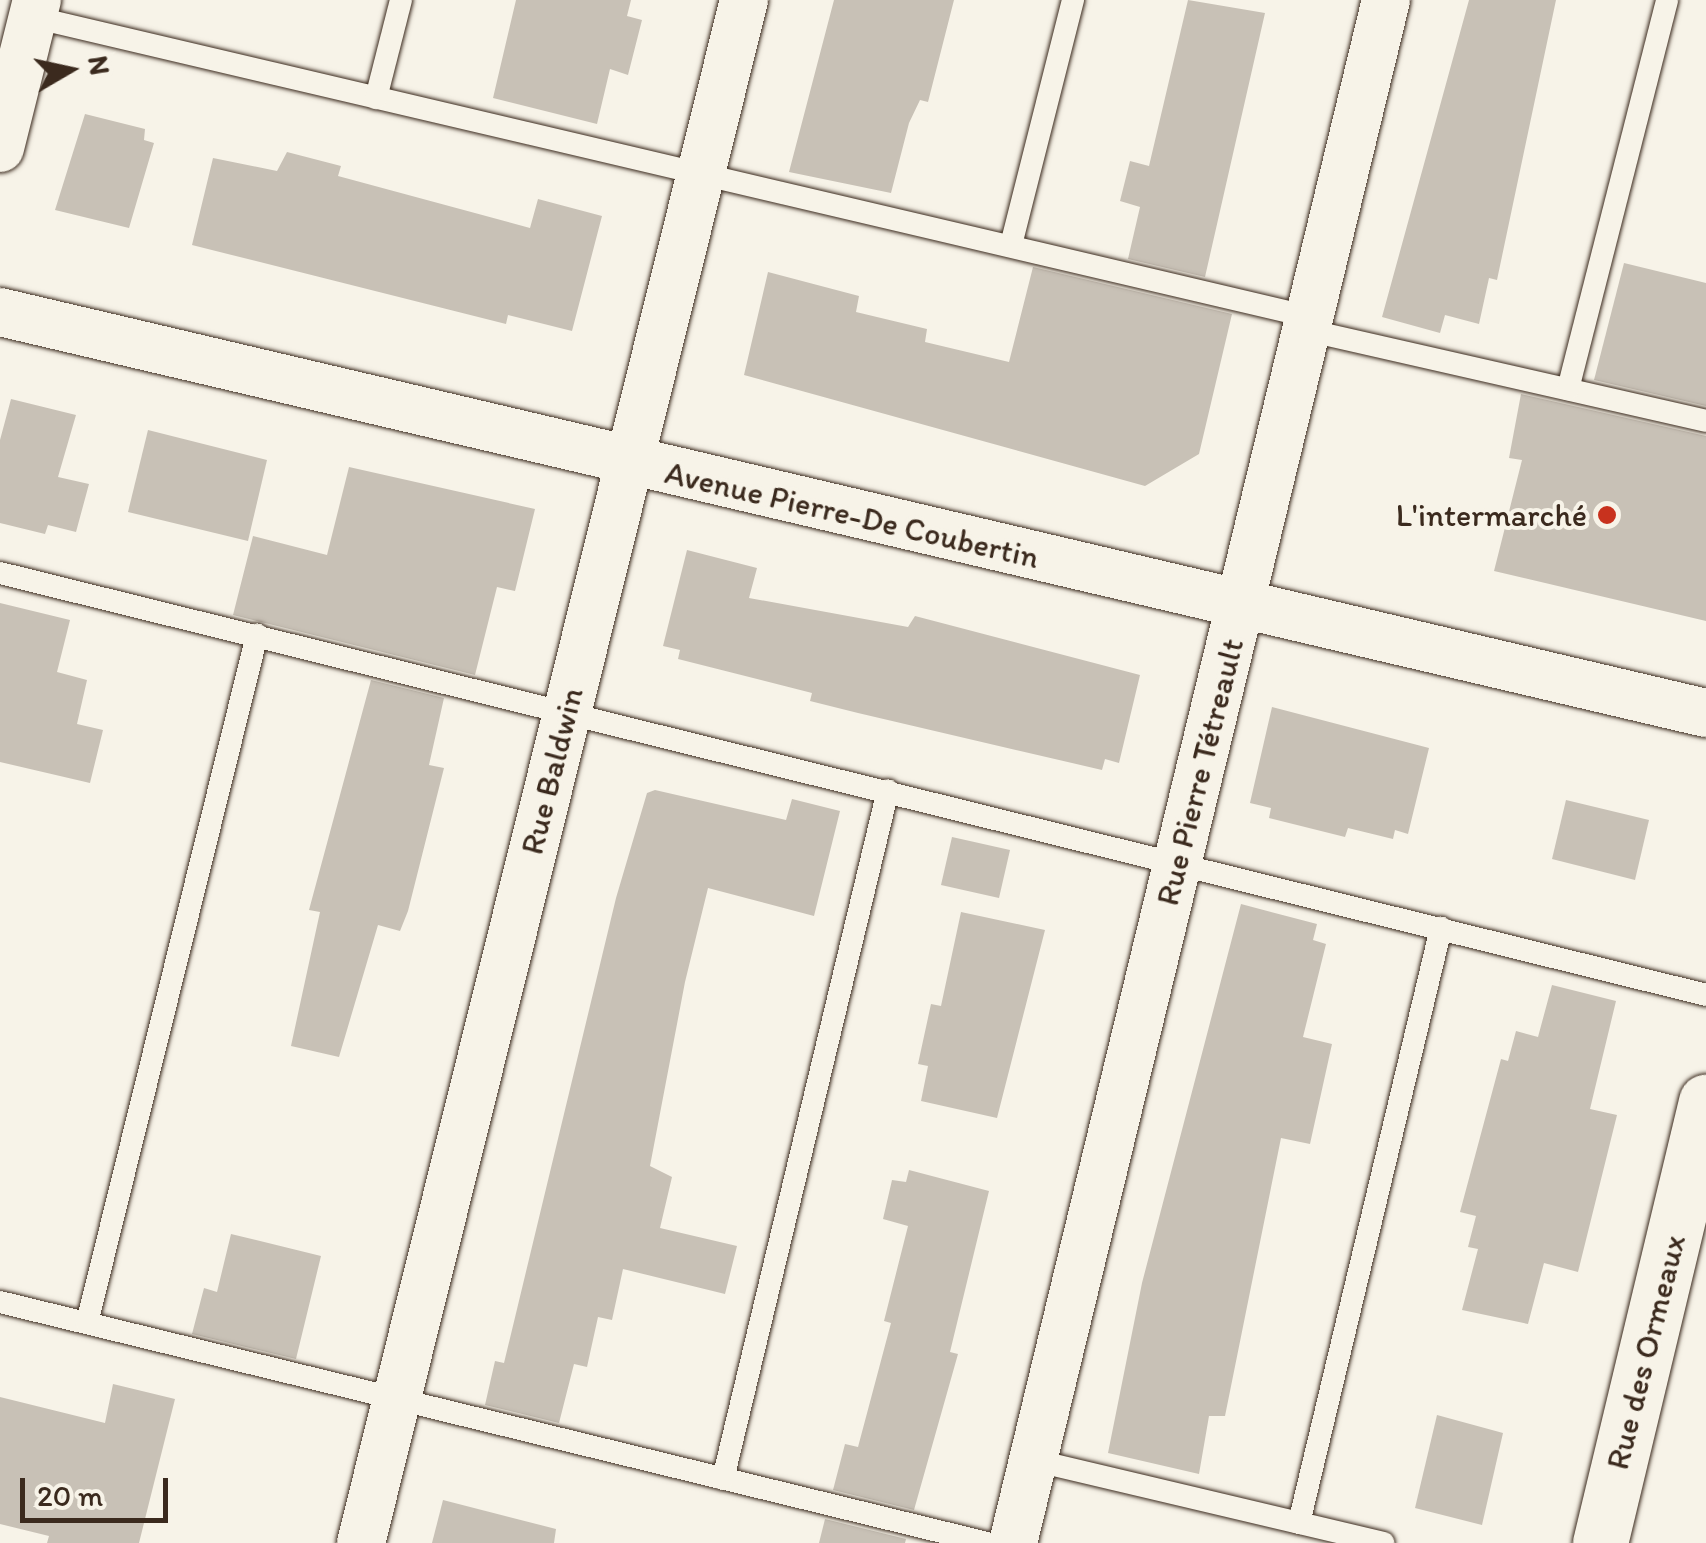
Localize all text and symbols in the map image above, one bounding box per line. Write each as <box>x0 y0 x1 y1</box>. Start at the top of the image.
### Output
north arrow <box>20 20 120 120</box>
text: N <box>81 53 118 77</box>
street label: Avenue Pierre-De Coubertin <box>661 453 1043 577</box>
place label: L'intermarché <box>1396 496 1587 534</box>
marker: L'intermarché <box>1596 504 1618 526</box>
street label: Rue Pierre Tétreault <box>1148 635 1252 909</box>
street label: Rue Baldwin <box>513 683 591 859</box>
street label: Rue des Ormeaux <box>1598 1231 1694 1473</box>
scale bar <box>25 1458 172 1520</box>
text: 20 m <box>37 1477 103 1514</box>

